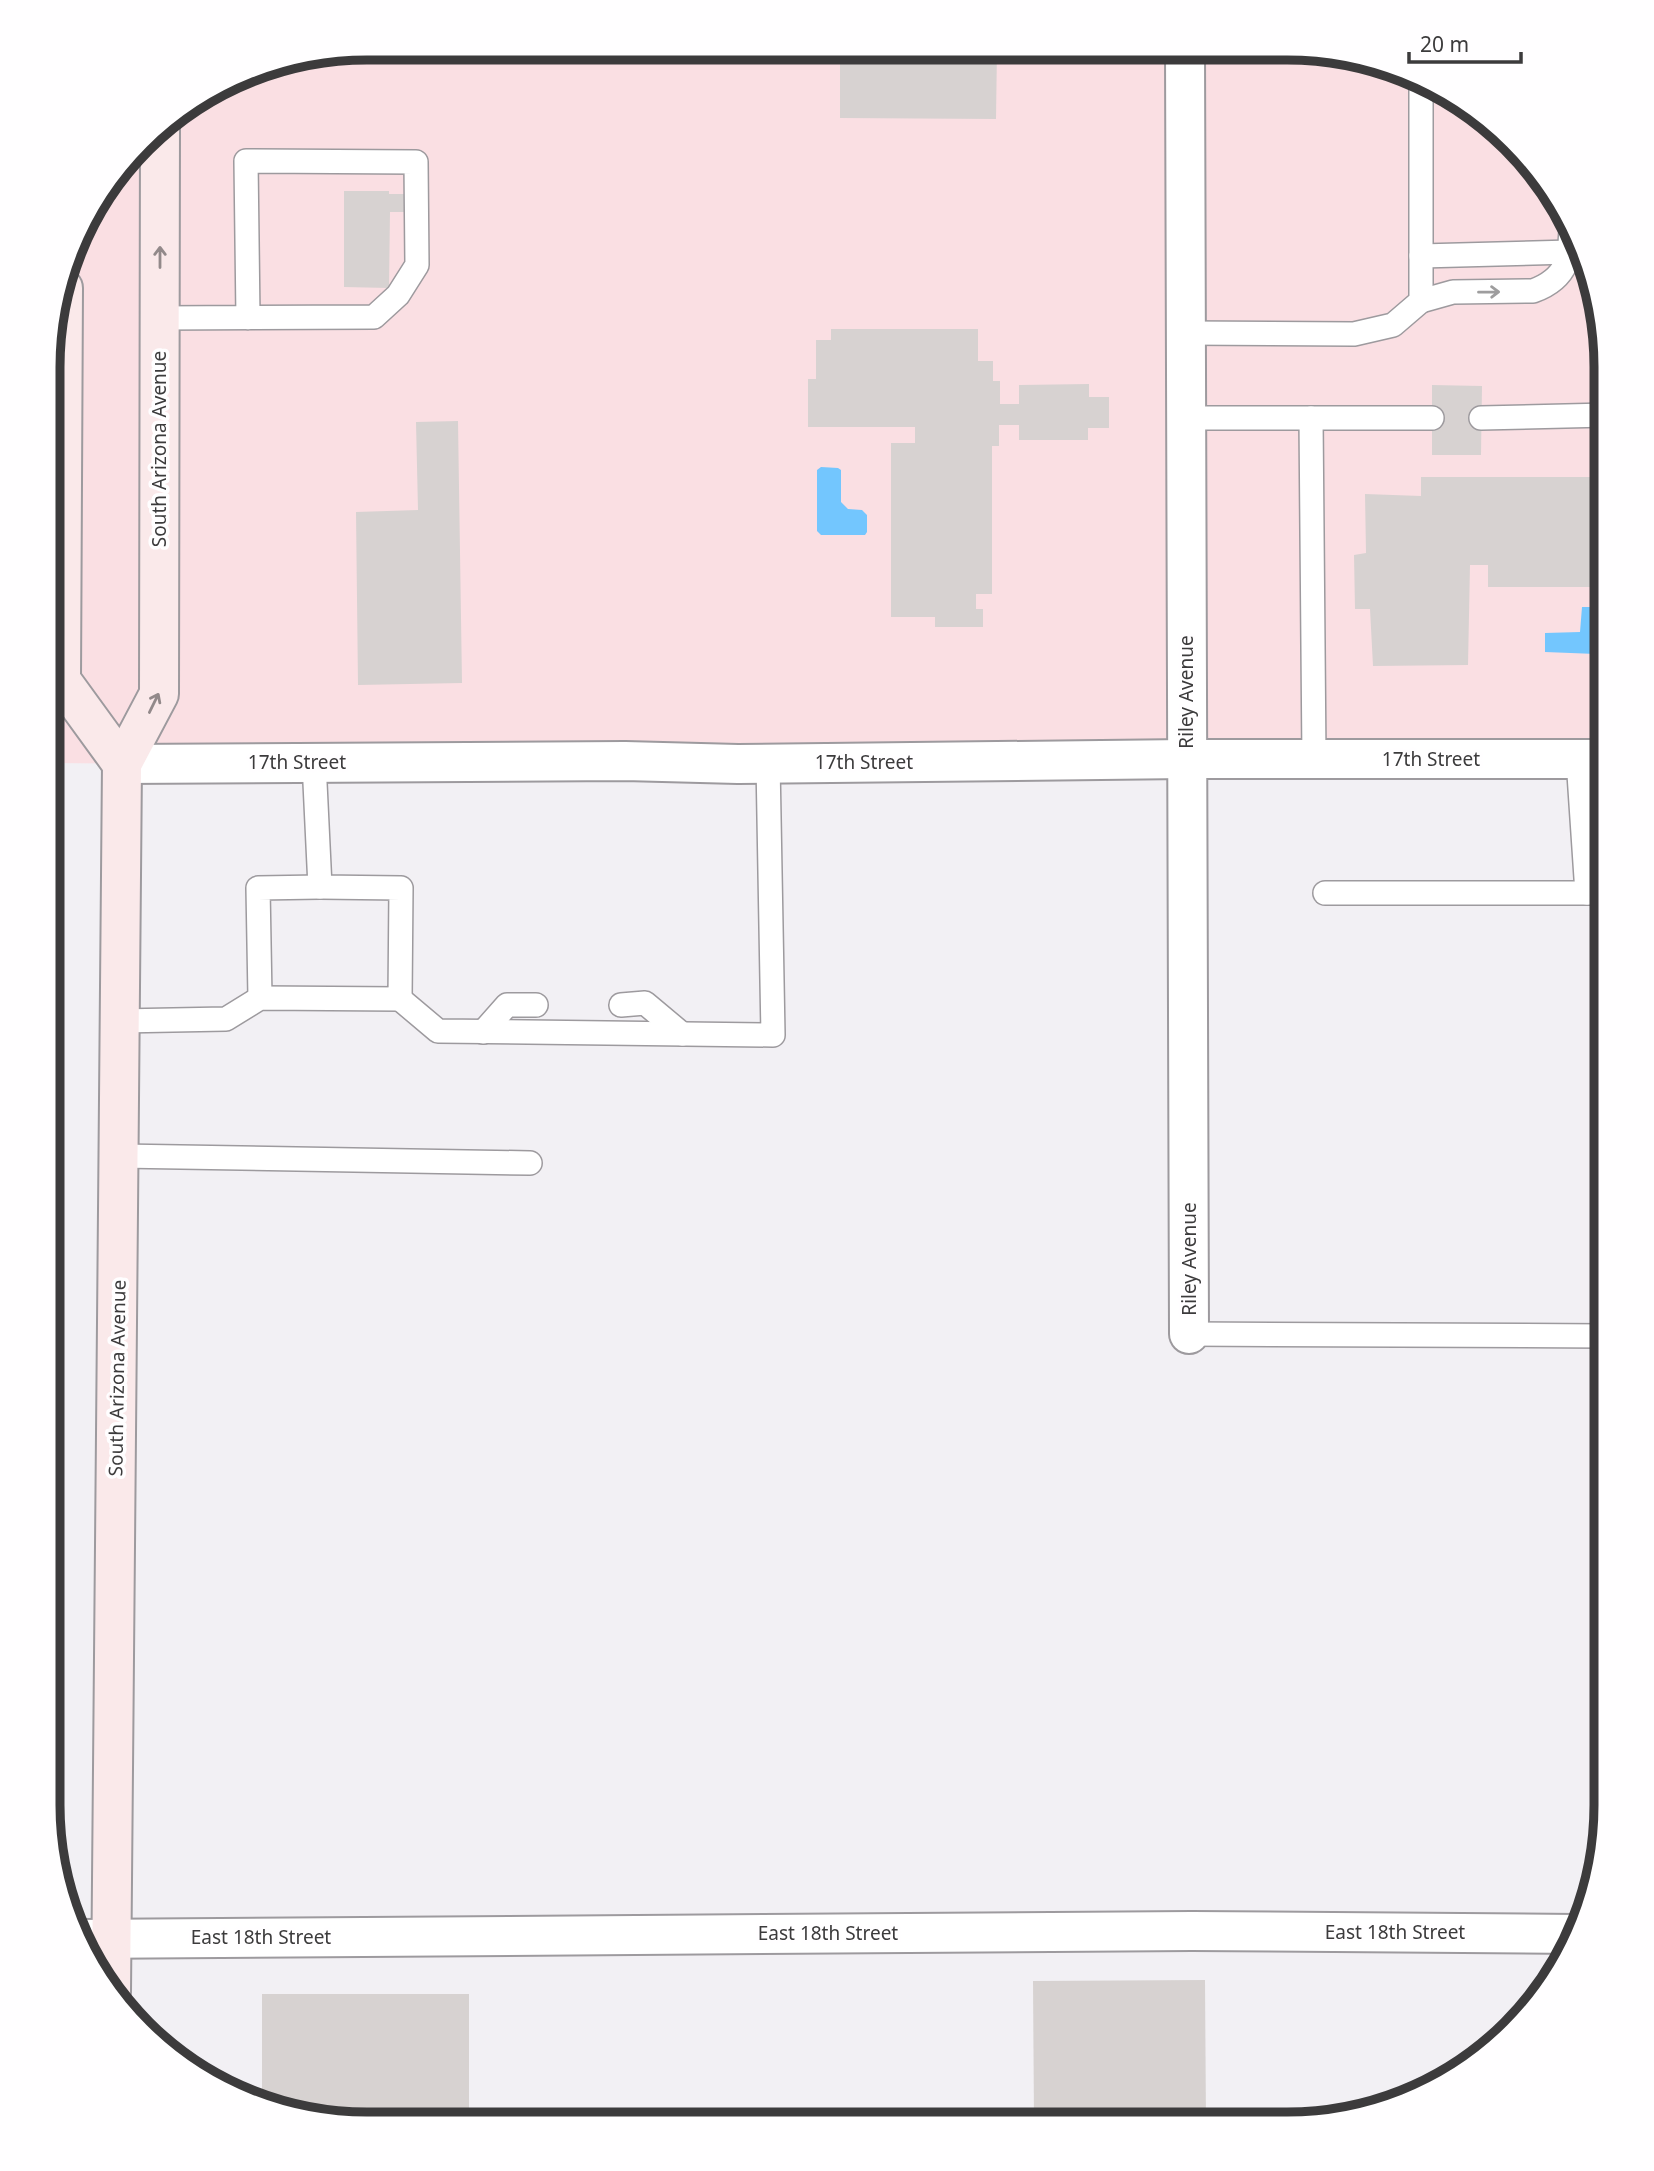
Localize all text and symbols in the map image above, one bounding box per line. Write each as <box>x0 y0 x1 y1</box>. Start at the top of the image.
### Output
scale bar <box>1409 21 1521 65</box>
text: 20 m <box>1420 30 1469 58</box>
one-way arrow <box>153 245 167 268</box>
one-way arrow <box>1477 285 1500 298</box>
street label: South Arizona Avenue <box>146 351 172 547</box>
street label: Riley Avenue <box>1173 635 1199 749</box>
one-way arrow <box>147 693 161 714</box>
street label: 17th Street <box>1382 746 1480 772</box>
street label: 17th Street <box>248 749 346 775</box>
street label: 17th Street <box>815 749 913 775</box>
street label: Riley Avenue <box>1176 1202 1202 1316</box>
street label: South Arizona Avenue <box>102 1279 132 1477</box>
street label: East 18th Street <box>1325 1919 1465 1945</box>
street label: East 18th Street <box>758 1920 898 1946</box>
street label: East 18th Street <box>191 1924 331 1950</box>

